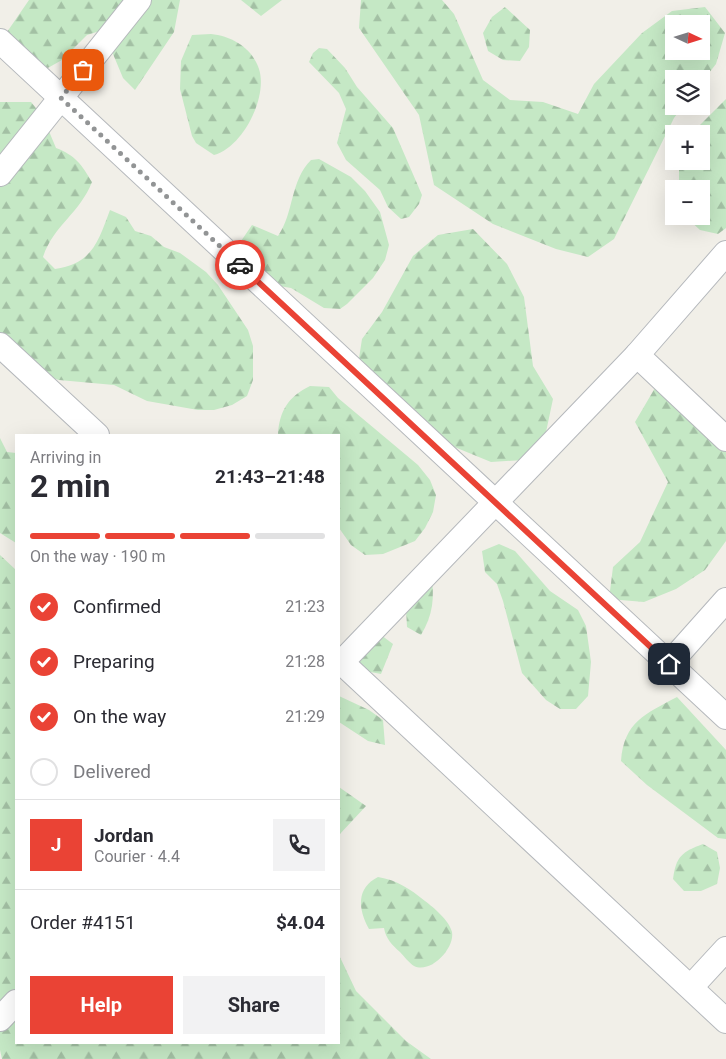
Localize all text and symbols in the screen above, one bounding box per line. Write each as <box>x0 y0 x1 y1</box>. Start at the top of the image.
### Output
north arrow <box>665 15 710 60</box>
map controls <box>665 15 710 225</box>
pin <box>62 49 104 91</box>
icon: bag <box>69 56 97 84</box>
button: layers <box>665 70 710 115</box>
button: + <box>665 125 710 170</box>
button: − <box>665 180 710 225</box>
courier <box>215 240 265 290</box>
icon: car <box>226 251 254 279</box>
text: Arriving in <box>30 448 101 467</box>
text: 21:43–21:48 <box>215 465 325 488</box>
text: 2 min <box>30 467 110 505</box>
text: On the way · 190 m <box>30 547 166 566</box>
icon: check <box>30 593 58 621</box>
text: Confirmed <box>73 595 161 618</box>
text: 21:23 <box>285 597 325 616</box>
pin <box>648 643 690 685</box>
icon: check <box>30 648 58 676</box>
text: Preparing <box>73 650 155 673</box>
icon: home <box>655 650 683 678</box>
text: 21:28 <box>285 652 325 671</box>
icon: check <box>30 703 58 731</box>
text: On the way <box>73 705 166 728</box>
text: 21:29 <box>285 707 325 726</box>
text: Delivered <box>73 760 151 783</box>
button: phone <box>273 819 325 871</box>
text: Jordan <box>94 824 154 847</box>
text: J <box>51 833 61 856</box>
text: Courier · 4.4 <box>94 847 180 866</box>
text: Order #4151 <box>30 911 136 934</box>
text: $4.04 <box>276 911 325 934</box>
button: Help <box>30 976 173 1034</box>
button: Share <box>183 976 325 1034</box>

